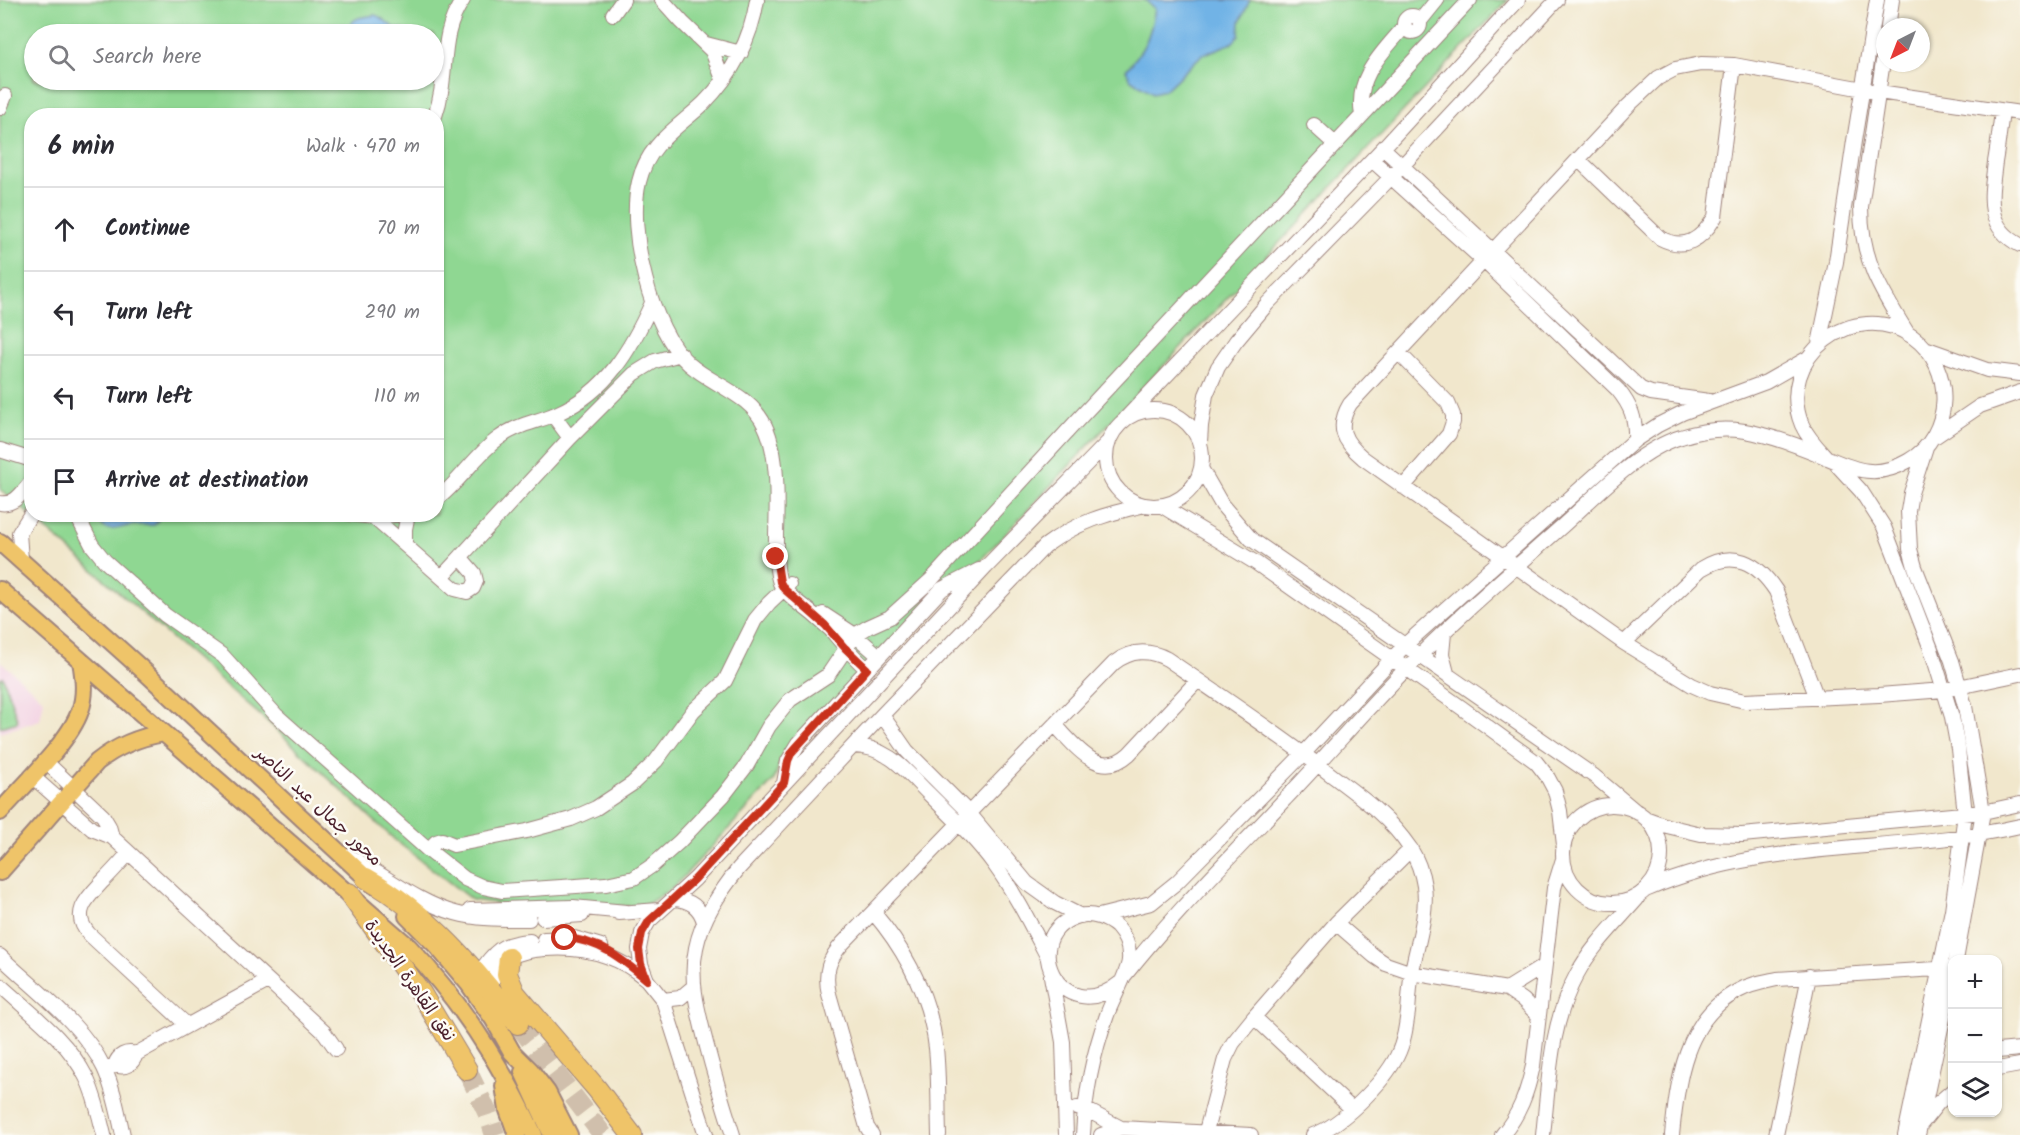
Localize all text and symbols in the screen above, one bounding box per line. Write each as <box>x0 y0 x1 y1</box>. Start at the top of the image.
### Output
north arrow <box>1876 18 1930 72</box>
search box <box>24 24 444 90</box>
text: Search here <box>93 40 201 75</box>
icon: search <box>45 41 78 74</box>
text: 6 min <box>48 126 115 168</box>
text: Walk · 470 m <box>306 131 420 163</box>
text: Continue <box>105 212 190 247</box>
icon: ahead <box>48 213 81 246</box>
text: 70 m <box>377 213 420 245</box>
text: Turn left <box>105 296 192 331</box>
icon: left <box>48 297 81 330</box>
text: 290 m <box>365 297 420 329</box>
text: Turn left <box>105 380 192 415</box>
icon: left <box>48 381 81 414</box>
text: 110 m <box>374 381 420 413</box>
text: Arrive at destination <box>105 464 308 499</box>
icon: arrive <box>48 465 81 498</box>
route end <box>762 543 788 569</box>
street label: محور جمال عبد الناصر <box>246 738 389 874</box>
street label: نفق القاهرة الجديدة <box>356 914 462 1048</box>
route start <box>551 924 577 950</box>
map controls <box>1948 955 2002 1117</box>
button: + <box>1948 955 2002 1009</box>
button: − <box>1948 1009 2002 1063</box>
button: layers <box>1948 1063 2002 1117</box>

